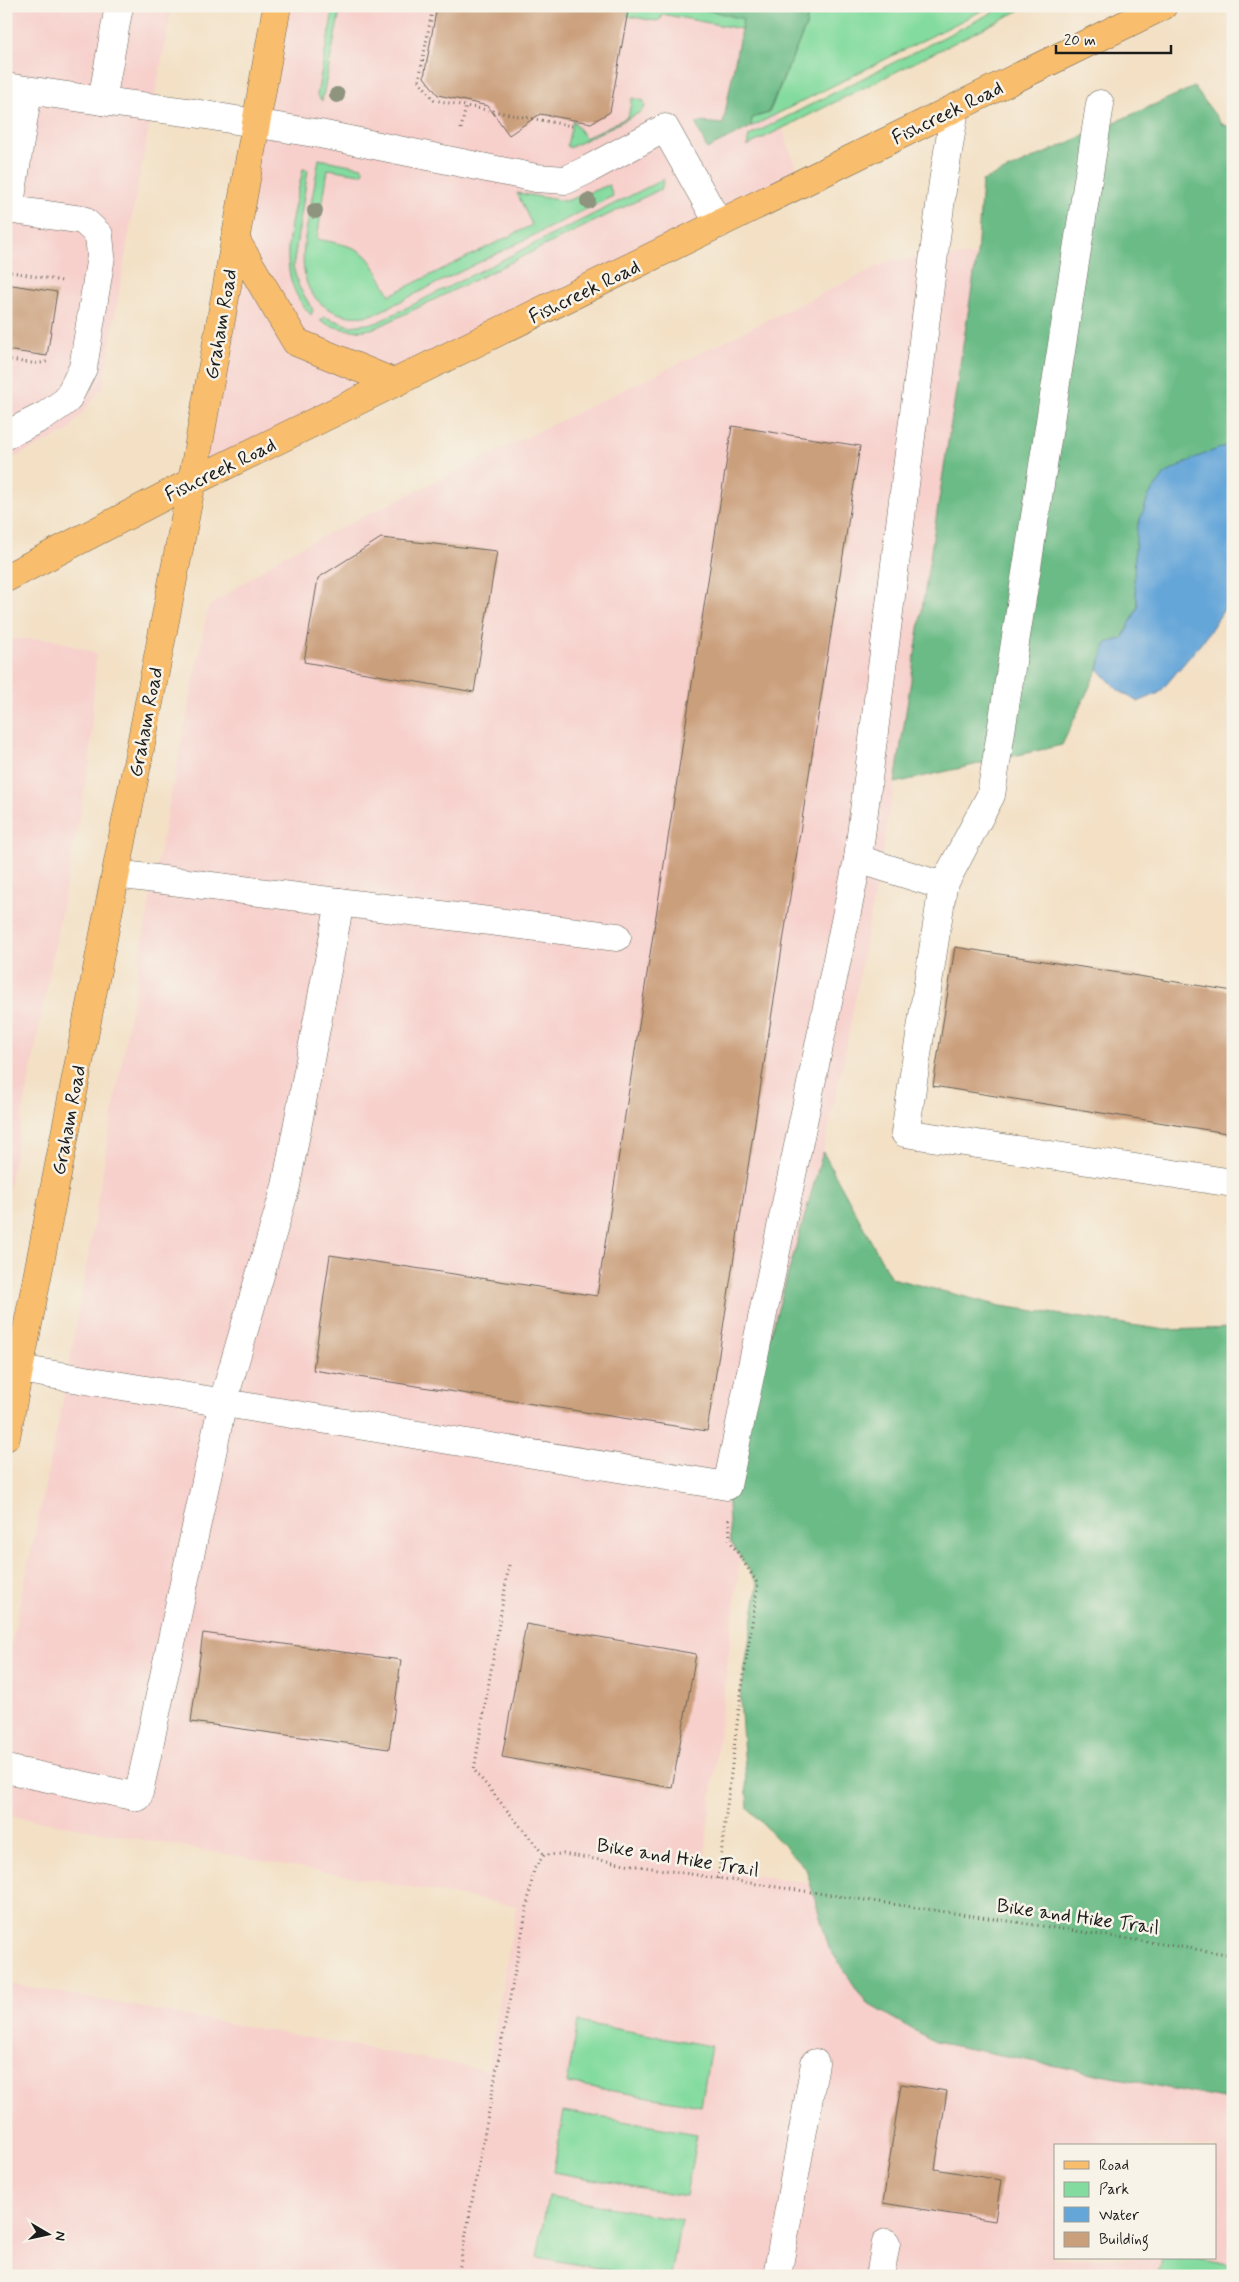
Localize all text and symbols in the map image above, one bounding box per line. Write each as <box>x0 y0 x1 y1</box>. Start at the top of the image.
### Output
scale bar <box>1056 22 1172 54</box>
text: 20 m <box>1064 31 1096 51</box>
street label: Fishcreek Road <box>887 75 1008 152</box>
street label: Fishcreek Road <box>524 254 645 331</box>
street label: Graham Road <box>198 267 244 382</box>
street label: Fishcreek Road <box>160 432 281 509</box>
street label: Graham Road <box>123 665 170 780</box>
street label: Graham Road <box>46 1063 93 1178</box>
street label: Bike and Hike Trail <box>595 1832 761 1885</box>
street label: Bike and Hike Trail <box>995 1893 1161 1942</box>
legend <box>1054 2144 1216 2260</box>
text: Road <box>1099 2156 1129 2176</box>
text: Park <box>1099 2180 1129 2200</box>
text: Water <box>1099 2206 1139 2226</box>
north arrow <box>22 2210 72 2260</box>
text: N <box>50 2230 69 2242</box>
text: Building <box>1099 2230 1149 2251</box>

